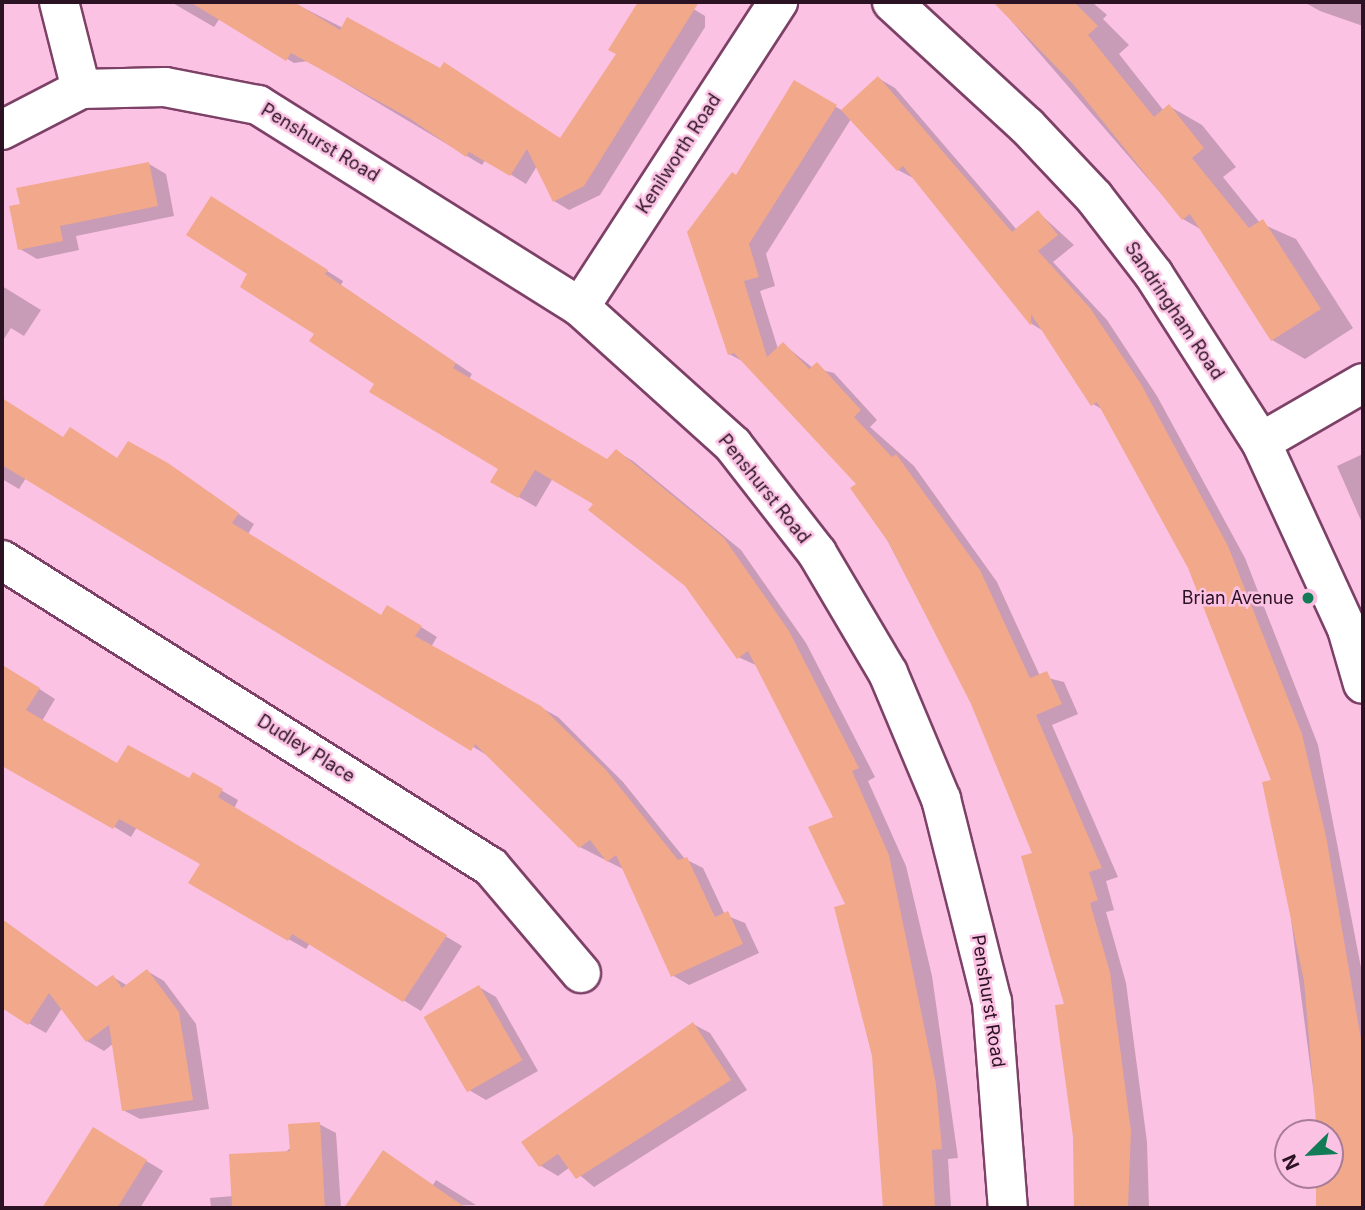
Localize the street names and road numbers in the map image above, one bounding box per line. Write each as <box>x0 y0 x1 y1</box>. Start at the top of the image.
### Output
street label: Kenilworth Road <box>632 90 726 218</box>
street label: Penshurst Road <box>257 99 383 187</box>
street label: Sandringham Road <box>1120 238 1228 384</box>
street label: Penshurst Road <box>713 430 815 548</box>
street label: Dudley Place <box>253 710 359 788</box>
street label: Penshurst Road <box>967 933 1009 1069</box>

